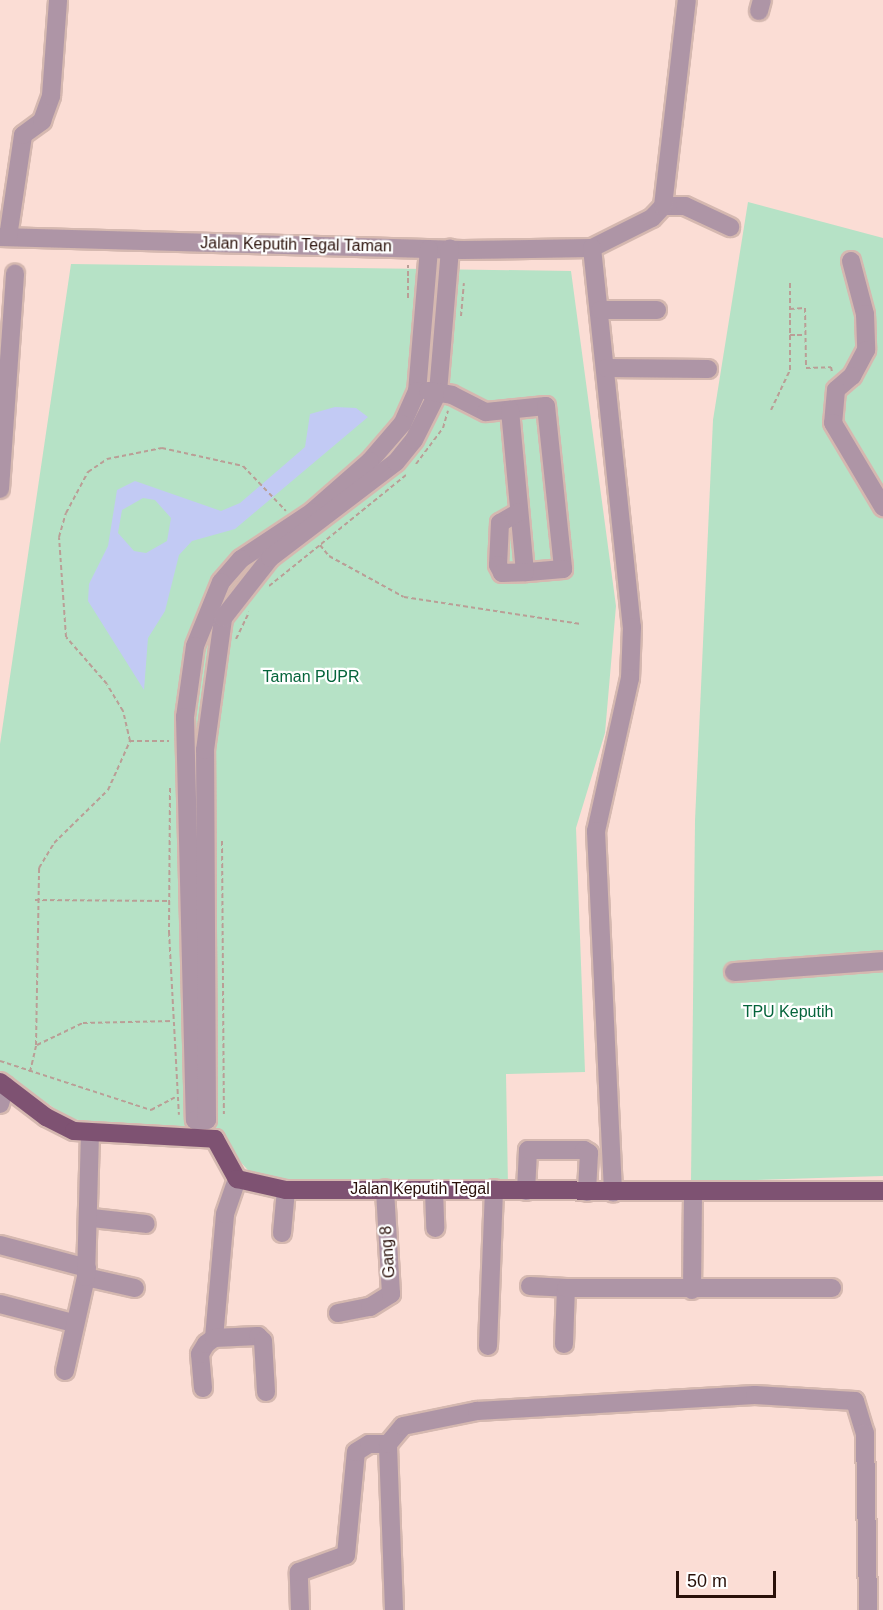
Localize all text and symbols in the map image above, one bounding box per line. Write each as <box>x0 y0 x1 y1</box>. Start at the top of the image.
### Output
street label: Jalan Keputih Tegal Taman <box>200 234 392 256</box>
park label: Taman PUPR <box>263 667 359 687</box>
park label: TPU Keputih <box>743 1002 833 1022</box>
street label: Jalan Keputih Tegal <box>350 1179 490 1199</box>
street label: Gang 8 <box>377 1225 399 1279</box>
scale bar <box>679 1559 780 1597</box>
text: 50 m <box>687 1571 727 1591</box>

